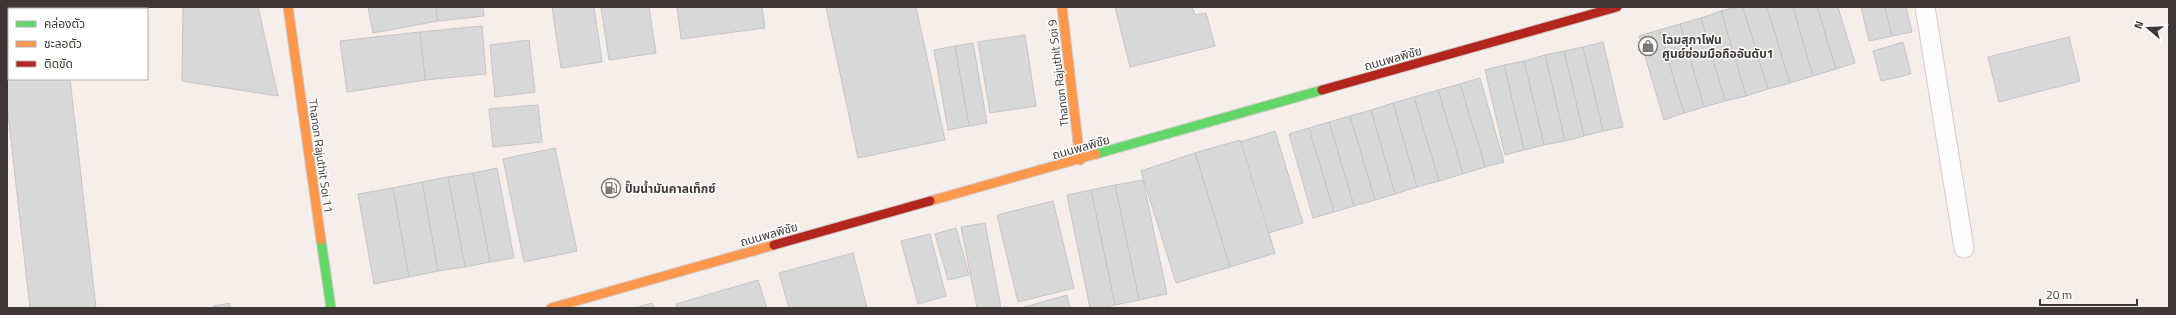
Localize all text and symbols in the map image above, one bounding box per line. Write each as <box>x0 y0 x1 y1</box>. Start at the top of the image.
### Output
legend <box>8 8 148 80</box>
north arrow <box>2128 8 2168 48</box>
text: คล่องตัว <box>44 14 85 33</box>
street label: Thanon Rajuthit Soi 9 <box>1042 18 1074 128</box>
text: N <box>2130 19 2147 31</box>
place label: โฉมสุภาโฟน ศูนย์ซ่อมมือถืออันดับ1 <box>1662 30 1774 63</box>
text: ชะลอตัว <box>44 34 82 53</box>
shop icon: โฉมสุภาโฟน ศูนย์ซ่อมมือถืออันดับ1 <box>1637 35 1659 57</box>
street label: ถนนพลพิชัย <box>1362 41 1424 75</box>
text: ติดขัด <box>44 54 73 73</box>
street label: Thanon Rajuthit Soi 11 <box>304 98 338 214</box>
street label: ถนนพลพิชัย <box>1050 130 1112 164</box>
fuel station icon: ปั๊มน้ำมันคาลเท็กซ์ <box>600 177 622 199</box>
place label: ปั๊มน้ำมันคาลเท็กซ์ <box>625 179 716 198</box>
street label: ถนนพลพิชัย <box>738 217 800 251</box>
scale bar <box>2040 281 2137 307</box>
text: 20 m <box>2046 285 2072 304</box>

